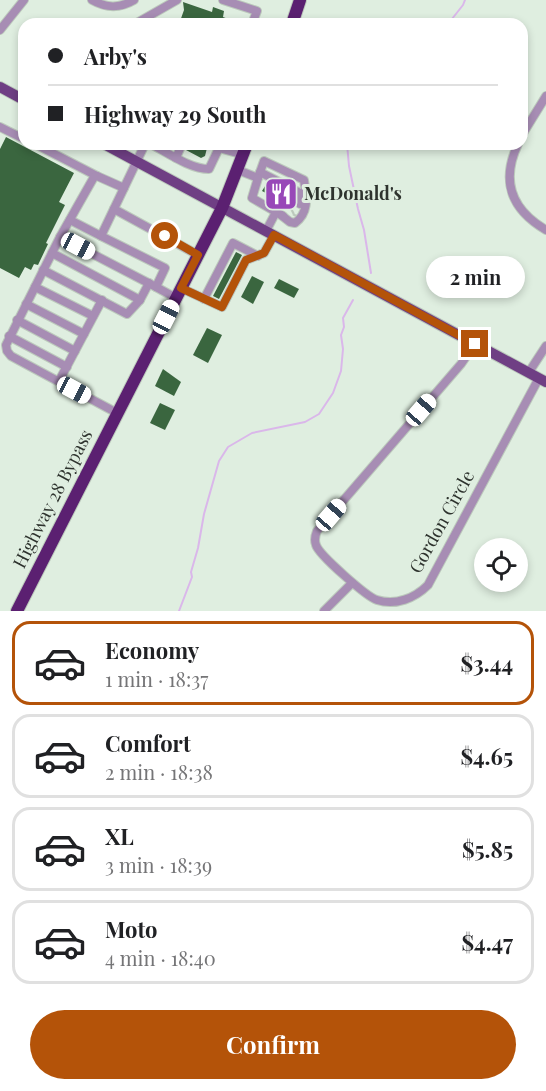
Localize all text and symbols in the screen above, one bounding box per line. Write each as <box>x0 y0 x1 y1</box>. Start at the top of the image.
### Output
text: Arby's <box>84 41 147 71</box>
text: Highway 29 South <box>84 99 266 129</box>
restaurant icon: McDonald's <box>263 176 299 212</box>
place label: McDonald's <box>304 181 402 205</box>
route start <box>151 222 178 249</box>
car <box>58 230 98 262</box>
callout: 2 min <box>426 257 524 299</box>
text: 2 min <box>450 263 501 290</box>
car <box>150 297 182 337</box>
route end <box>461 330 488 357</box>
car <box>54 374 94 406</box>
car <box>402 391 440 429</box>
street label: Highway 28 Bypass <box>7 425 97 572</box>
street label: Gordon Circle <box>403 466 479 577</box>
car <box>312 496 350 534</box>
map controls <box>474 538 528 592</box>
button: locate <box>474 538 528 592</box>
text: Economy <box>105 635 199 665</box>
icon: car <box>33 636 87 690</box>
text: $3.44 <box>461 648 513 678</box>
text: 1 min · 18:37 <box>105 665 208 692</box>
text: Comfort <box>105 728 191 758</box>
icon: car <box>33 729 87 783</box>
text: $4.65 <box>460 741 513 771</box>
text: 2 min · 18:38 <box>105 758 213 785</box>
text: XL <box>105 821 134 851</box>
icon: car <box>33 822 87 876</box>
text: $5.85 <box>462 834 513 864</box>
text: 3 min · 18:39 <box>105 851 212 878</box>
text: Moto <box>105 914 158 944</box>
icon: car <box>33 915 87 969</box>
text: $4.47 <box>461 927 513 957</box>
text: 4 min · 18:40 <box>105 944 216 971</box>
button: Confirm <box>30 1010 516 1079</box>

